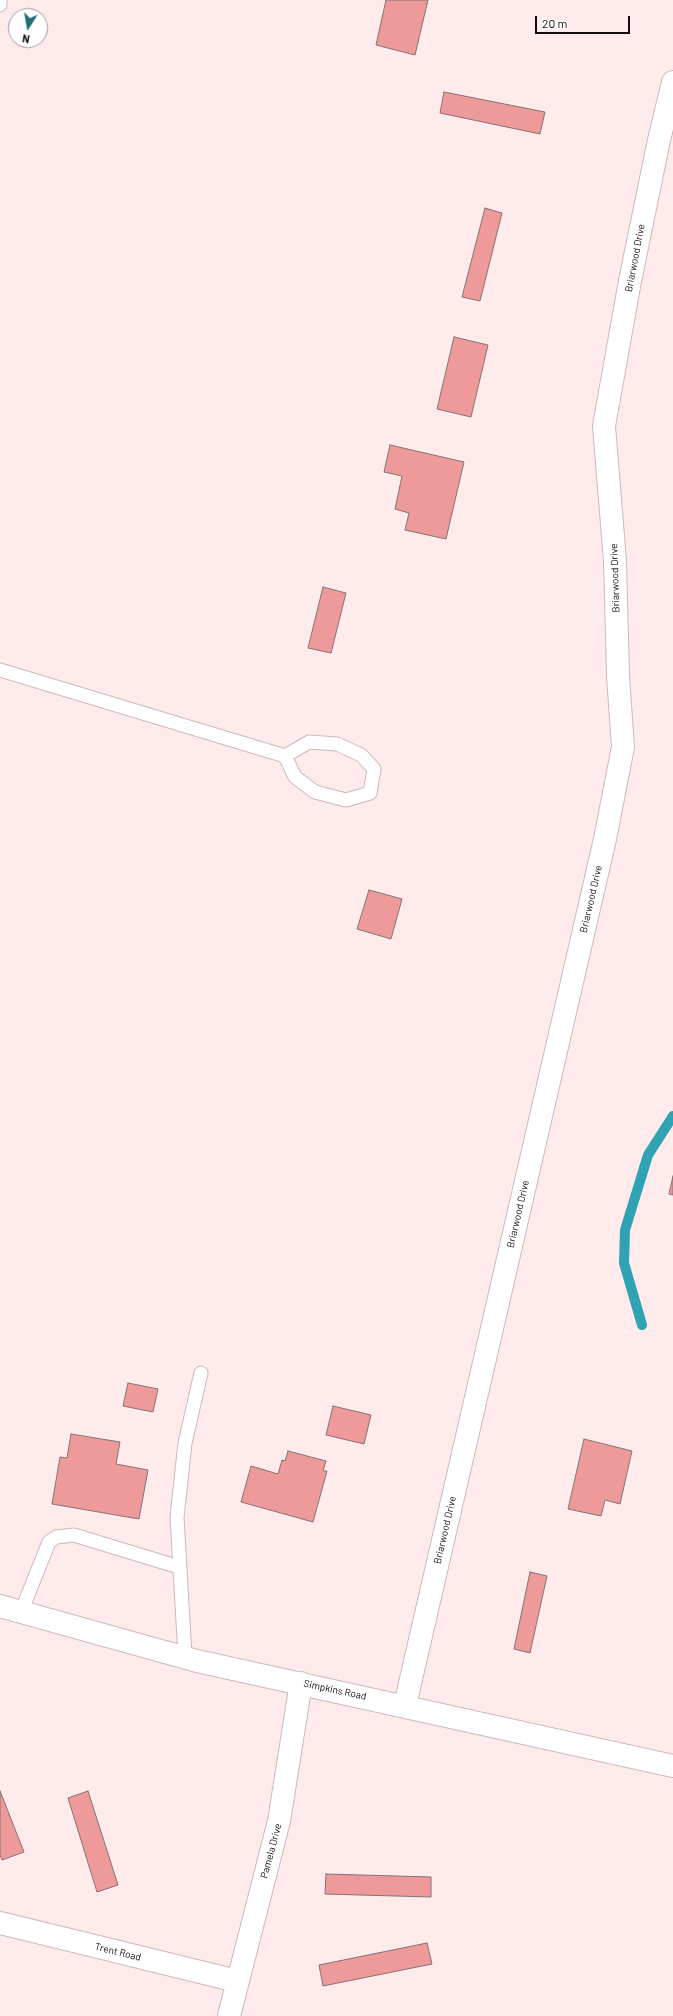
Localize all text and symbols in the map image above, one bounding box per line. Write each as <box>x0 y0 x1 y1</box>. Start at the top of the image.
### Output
north arrow <box>8 8 48 48</box>
scale bar <box>537 8 632 34</box>
text: 20 m <box>542 16 568 30</box>
text: N <box>21 32 31 46</box>
street label: Briarwood Drive <box>623 223 647 293</box>
street label: Briarwood Drive <box>608 543 622 613</box>
street label: Briarwood Drive <box>577 864 605 934</box>
street label: Briarwood Drive <box>504 1179 532 1249</box>
street label: Briarwood Drive <box>431 1495 459 1565</box>
street label: Simpkins Road <box>302 1677 368 1703</box>
street label: Pamela Drive <box>258 1822 284 1880</box>
street label: Trent Road <box>94 1940 142 1964</box>

